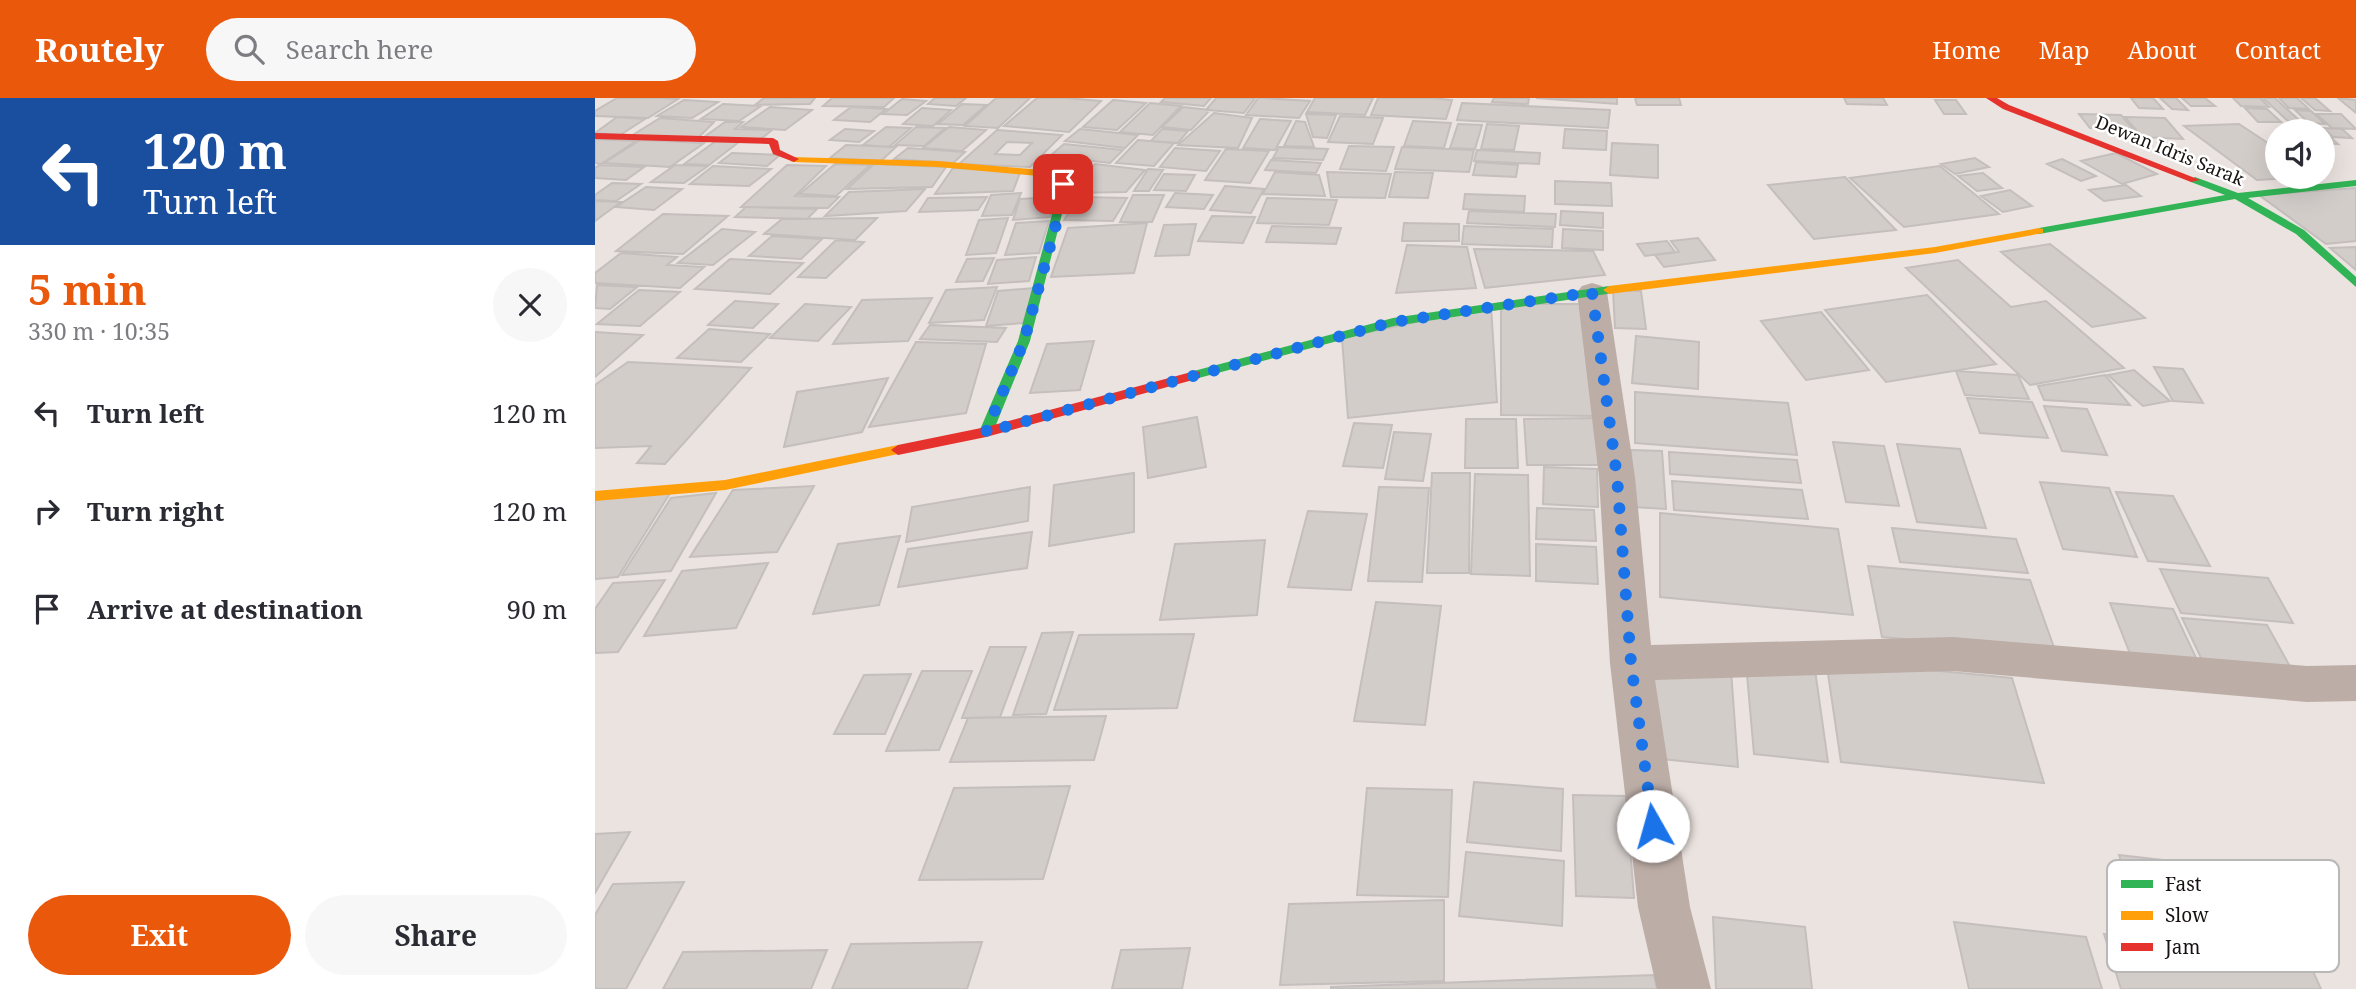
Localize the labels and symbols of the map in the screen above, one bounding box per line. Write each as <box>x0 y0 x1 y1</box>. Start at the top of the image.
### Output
street label: Dewan Idris Sarak <box>2092 109 2248 191</box>
pin <box>1033 154 1093 214</box>
position arrow <box>1616 789 1690 863</box>
legend <box>2107 860 2339 972</box>
text: Fast <box>2165 871 2202 897</box>
text: Slow <box>2165 902 2209 928</box>
text: Jam <box>2164 934 2200 960</box>

